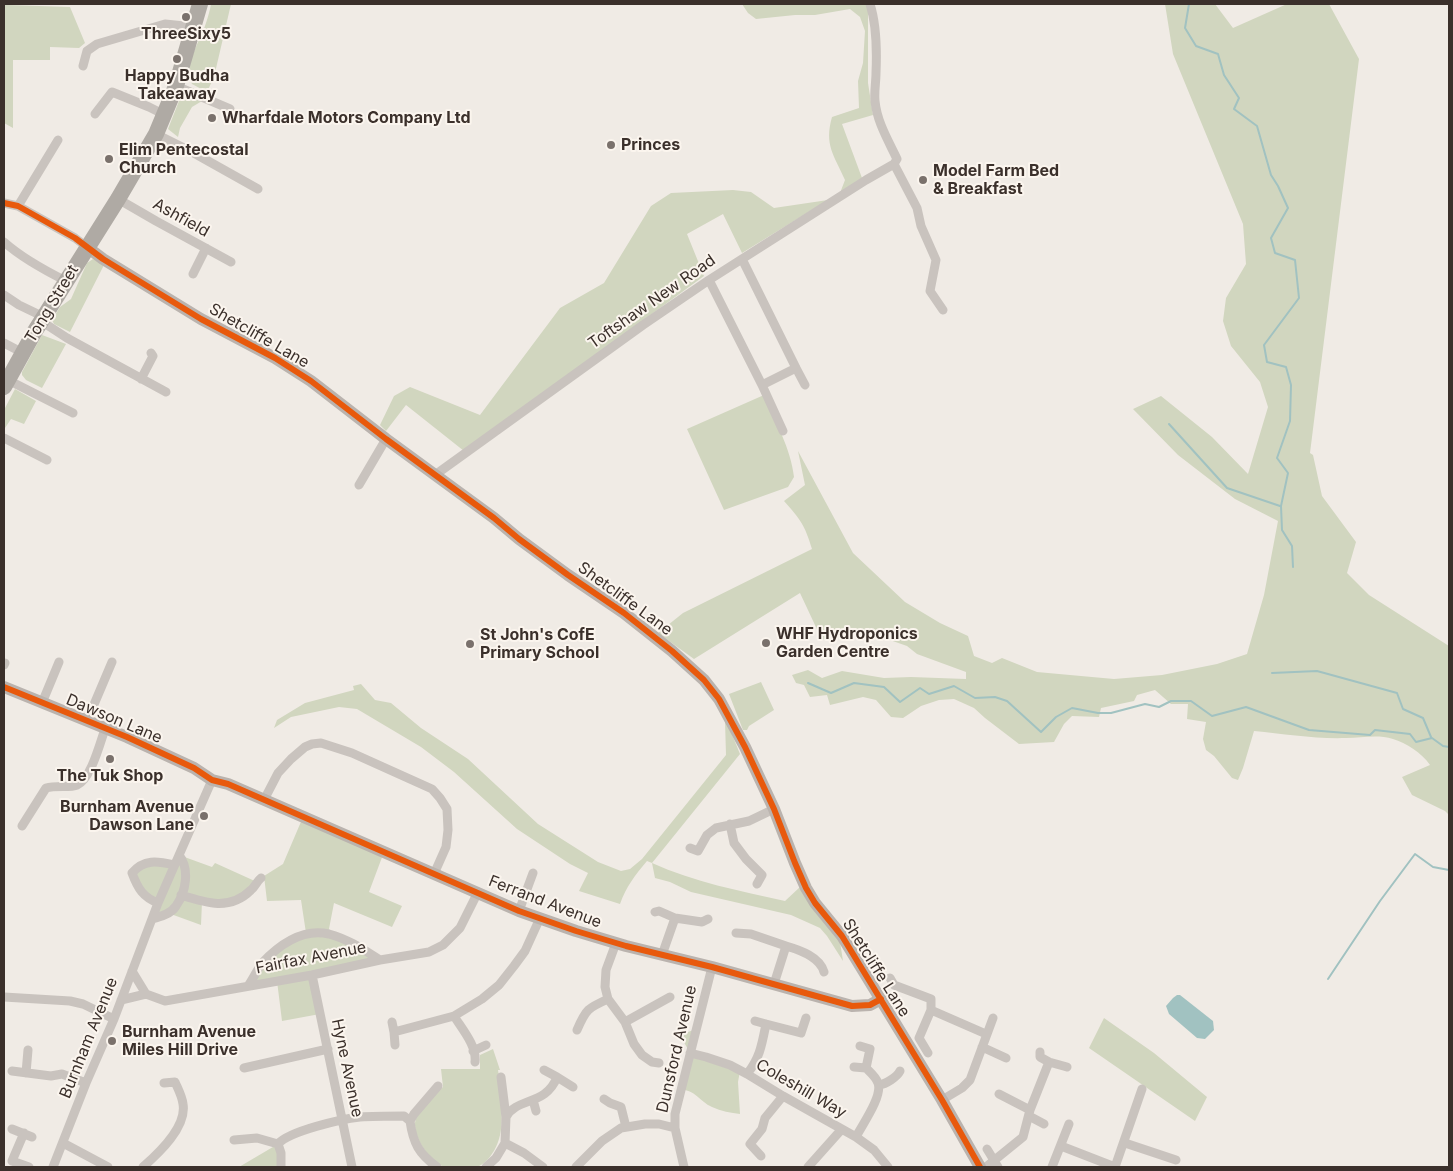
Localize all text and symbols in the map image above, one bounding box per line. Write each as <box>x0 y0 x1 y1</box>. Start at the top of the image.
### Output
marker: ThreeSixy5 <box>180 11 192 23</box>
place label: ThreeSixy5 <box>141 24 231 44</box>
marker: Happy Budha Takeaway <box>171 53 183 65</box>
place label: Happy Budha Takeaway <box>125 66 229 104</box>
place label: Wharfdale Motors Company Ltd <box>222 108 471 128</box>
marker: Wharfdale Motors Company Ltd <box>206 112 218 124</box>
place label: Princes <box>621 135 680 155</box>
marker: Princes <box>605 139 617 151</box>
place label: Elim Pentecostal Church <box>119 140 248 178</box>
marker: Elim Pentecostal Church <box>103 153 115 165</box>
place label: Model Farm Bed & Breakfast <box>933 161 1059 199</box>
marker: Model Farm Bed & Breakfast <box>917 174 929 186</box>
street label: Ashfield <box>149 195 213 241</box>
street label: Toftshaw New Road <box>585 251 719 353</box>
street label: Tong Street <box>21 262 83 346</box>
street label: Shetcliffe Lane <box>206 300 312 372</box>
street label: Shetcliffe Lane <box>574 558 676 640</box>
place label: WHF Hydroponics Garden Centre <box>776 624 918 662</box>
place label: St John's CofE Primary School <box>480 625 599 663</box>
marker: WHF Hydroponics Garden Centre <box>760 637 772 649</box>
marker: St John's CofE Primary School <box>464 638 476 650</box>
street label: Dawson Lane <box>63 690 165 748</box>
marker: The Tuk Shop <box>104 753 116 765</box>
place label: The Tuk Shop <box>57 766 163 786</box>
place label: Burnham Avenue Dawson Lane <box>60 797 194 835</box>
marker: Burnham Avenue Dawson Lane <box>198 810 210 822</box>
street label: Ferrand Avenue <box>486 872 604 932</box>
street label: Shetcliffe Lane <box>838 915 914 1021</box>
street label: Fairfax Avenue <box>254 938 368 978</box>
street label: Burnham Avenue <box>56 975 122 1101</box>
street label: Dunsford Avenue <box>653 983 701 1115</box>
street label: Hyne Avenue <box>327 1017 367 1119</box>
place label: Burnham Avenue Miles Hill Drive <box>122 1022 256 1060</box>
marker: Burnham Avenue Miles Hill Drive <box>106 1035 118 1047</box>
street label: Coleshill Way <box>752 1055 850 1123</box>

